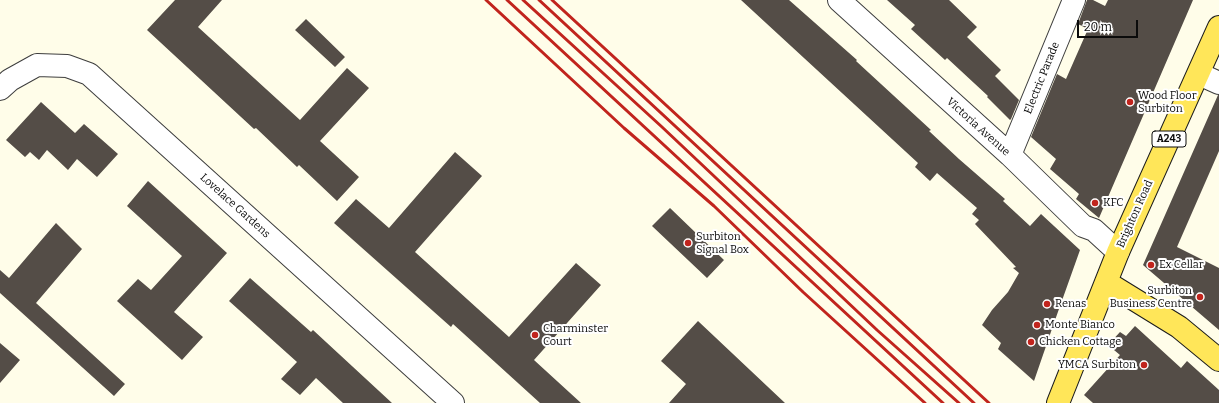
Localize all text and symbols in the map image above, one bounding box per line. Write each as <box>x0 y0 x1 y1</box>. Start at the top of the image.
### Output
scale bar <box>1079 12 1140 38</box>
text: 20 m <box>1084 20 1112 34</box>
street label: Electric Parade <box>1022 40 1062 116</box>
place label: Wood Floor Surbiton <box>1138 89 1197 115</box>
street label: Victoria Avenue <box>944 95 1012 159</box>
marker: Wood Floor Surbiton <box>1125 97 1135 107</box>
road number: A243 <box>1152 131 1186 147</box>
street label: Lovelace Gardens <box>197 171 273 241</box>
street label: Brighton Road <box>1114 178 1156 250</box>
place label: KFC <box>1103 196 1123 210</box>
marker: KFC <box>1090 198 1100 208</box>
place label: Surbiton Signal Box <box>696 230 749 256</box>
marker: Surbiton Signal Box <box>683 238 693 248</box>
place label: Ex Cellar <box>1159 258 1204 272</box>
marker: Ex Cellar <box>1146 260 1156 270</box>
place label: Surbiton Business Centre <box>1110 284 1192 310</box>
marker: Surbiton Business Centre <box>1195 292 1205 302</box>
place label: Renas <box>1055 297 1086 311</box>
marker: Renas <box>1042 299 1052 309</box>
place label: Monte Bianco <box>1045 318 1115 332</box>
marker: Monte Bianco <box>1032 320 1042 330</box>
place label: Charminster Court <box>543 322 608 348</box>
marker: Charminster Court <box>530 330 540 340</box>
place label: Chicken Cottage <box>1039 335 1121 349</box>
marker: Chicken Cottage <box>1026 337 1036 347</box>
place label: YMCA Surbiton <box>1058 358 1136 372</box>
marker: YMCA Surbiton <box>1139 360 1149 370</box>

